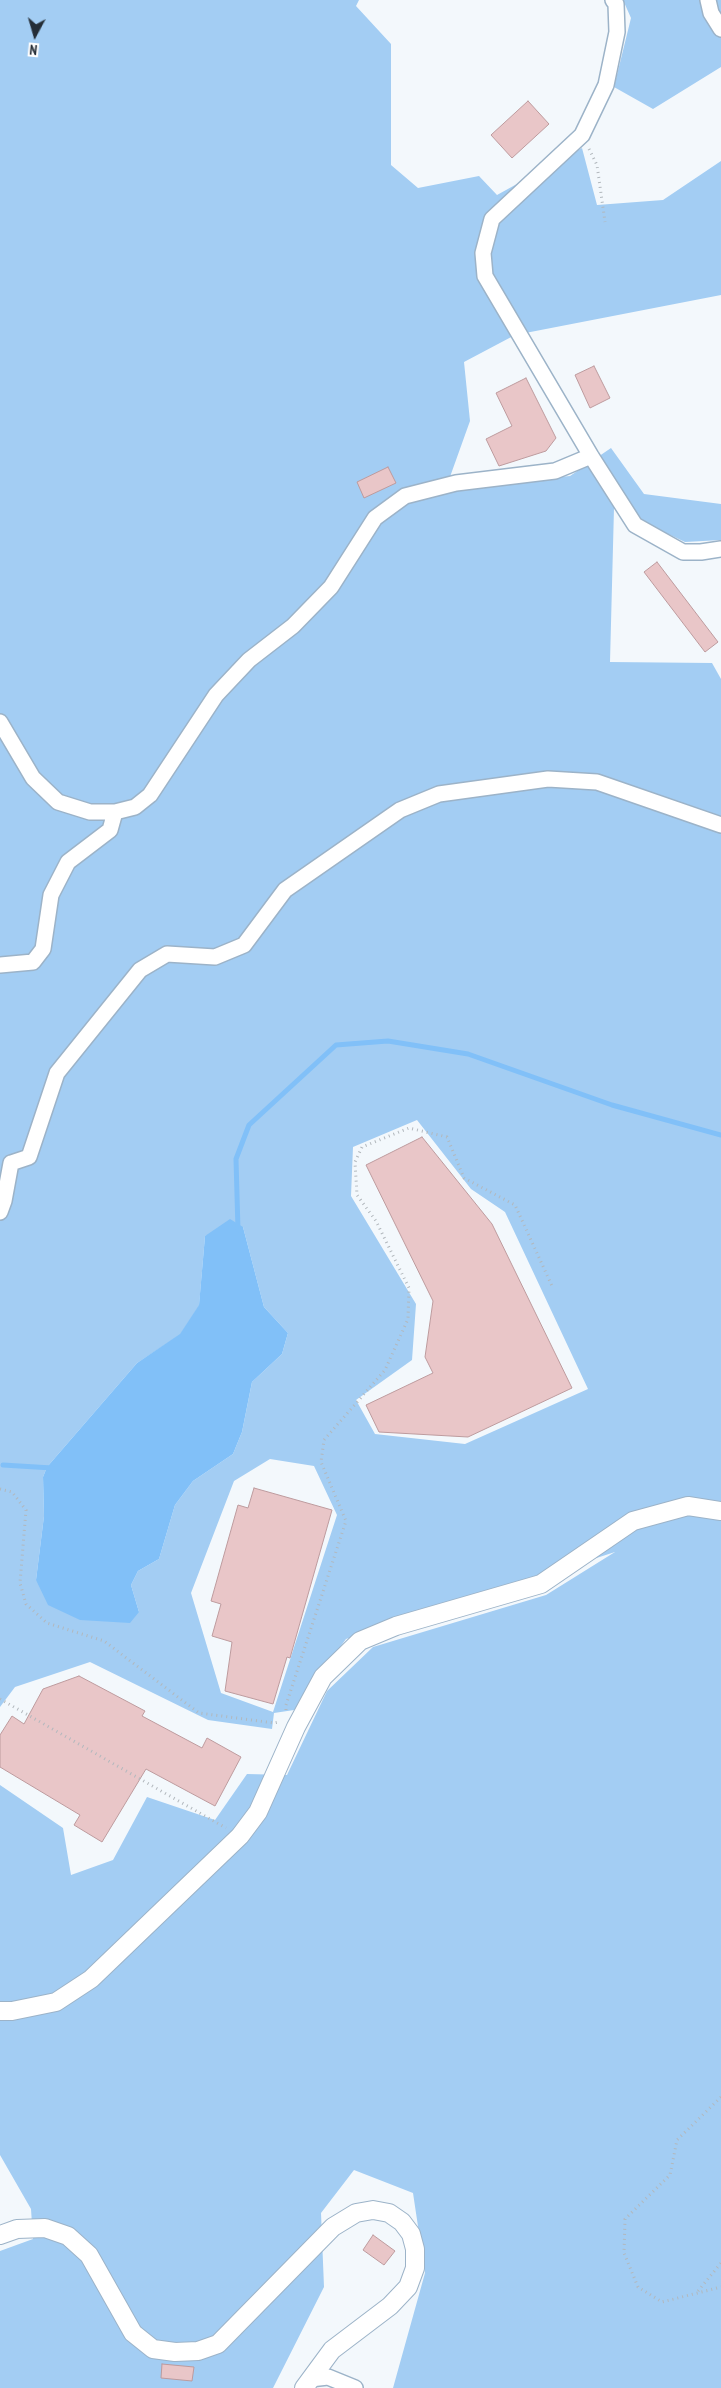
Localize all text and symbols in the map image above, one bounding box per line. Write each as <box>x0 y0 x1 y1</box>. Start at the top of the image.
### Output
north arrow <box>10 10 60 60</box>
text: N <box>29 41 38 59</box>

